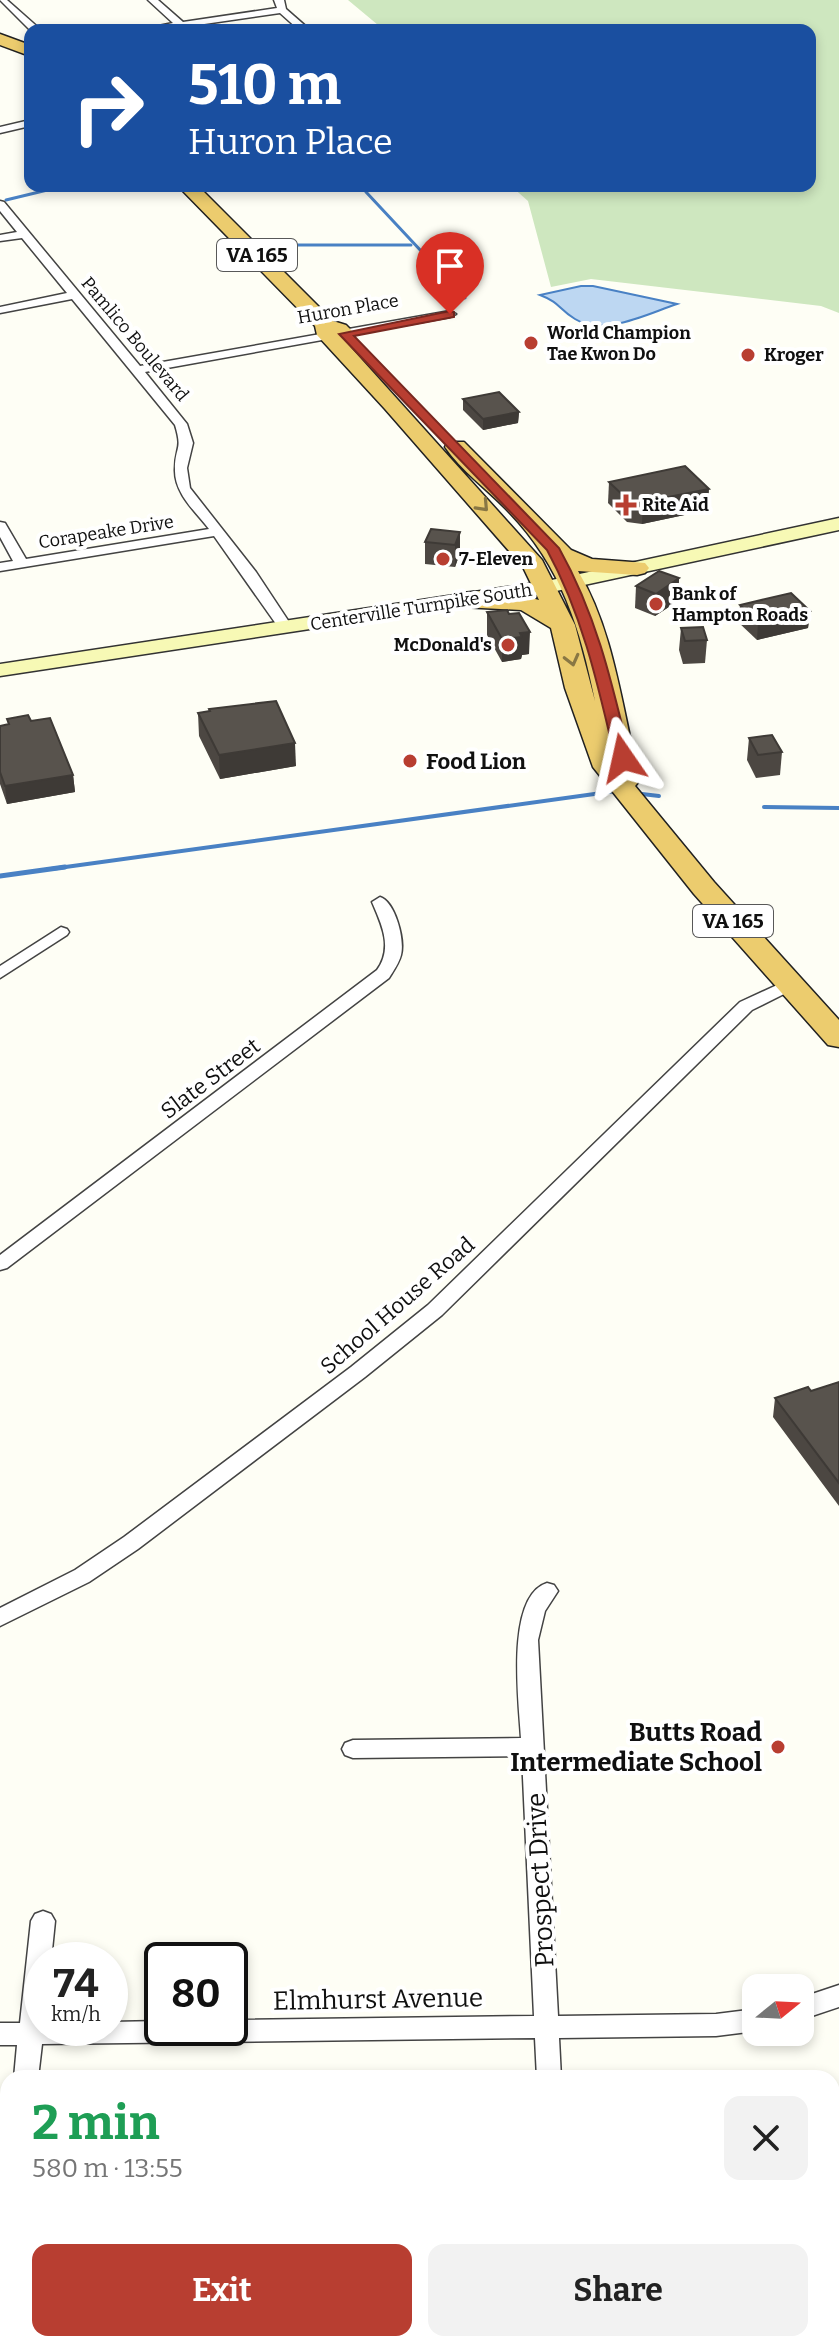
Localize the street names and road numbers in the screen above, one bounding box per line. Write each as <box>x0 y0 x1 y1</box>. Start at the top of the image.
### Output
road number: VA 165 <box>217 239 297 271</box>
street label: Pamlico Boulevard <box>77 272 194 406</box>
street label: Huron Place <box>296 289 400 329</box>
street label: Corapeake Drive <box>37 510 175 554</box>
street label: Centerville Turnpike South <box>309 579 533 635</box>
road number: VA 165 <box>693 905 773 937</box>
street label: Slate Street <box>155 1032 265 1125</box>
street label: School House Road <box>315 1231 480 1380</box>
street label: Prospect Drive <box>520 1792 561 1968</box>
street label: Elmhurst Avenue <box>273 1982 483 2017</box>

